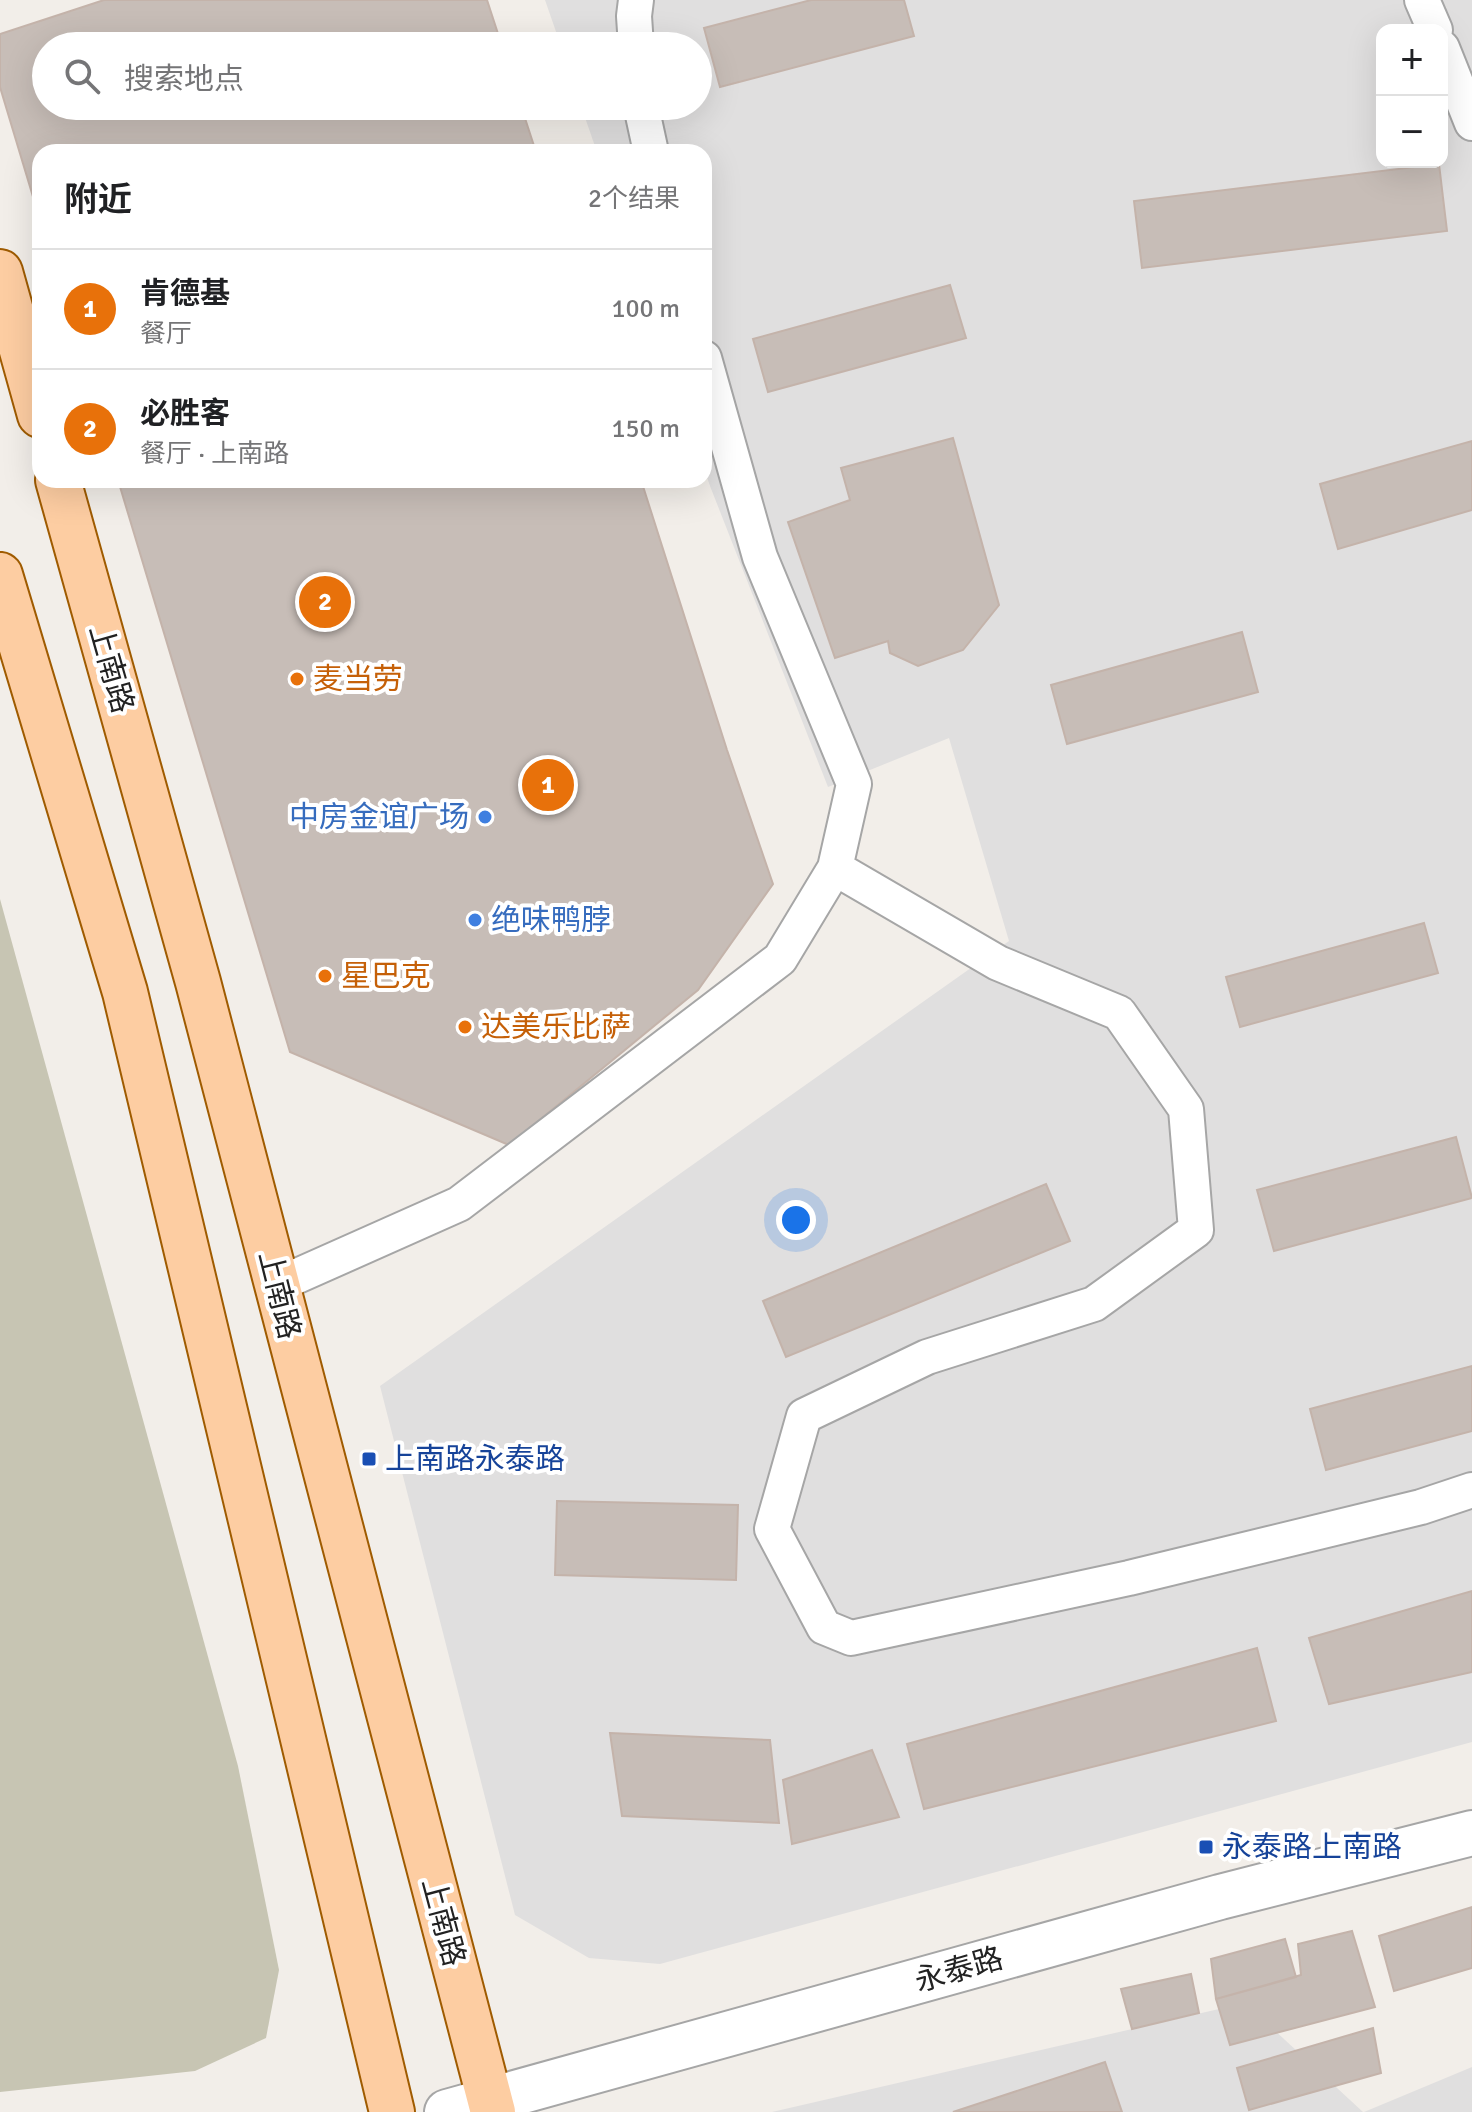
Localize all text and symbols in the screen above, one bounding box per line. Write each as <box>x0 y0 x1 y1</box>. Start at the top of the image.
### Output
map controls <box>1376 24 1448 168</box>
button: + <box>1376 24 1448 96</box>
search box <box>32 32 712 120</box>
icon: search <box>60 54 104 98</box>
text: 搜索地点 <box>124 61 244 98</box>
button: − <box>1376 96 1448 168</box>
text: 附近 <box>64 179 132 221</box>
text: 2个结果 <box>588 183 680 215</box>
text: 肯德基 <box>140 275 230 312</box>
text: 1 <box>83 293 97 325</box>
text: 100 m <box>611 293 680 325</box>
text: 餐厅 <box>140 318 192 350</box>
text: 必胜客 <box>140 395 230 432</box>
text: 2 <box>83 413 97 445</box>
text: 150 m <box>611 413 680 445</box>
text: 餐厅 · 上南路 <box>140 438 289 470</box>
pin: 2 <box>299 572 351 632</box>
street label: 上南路 <box>81 621 141 717</box>
place label: 麦当劳 <box>313 661 403 698</box>
marker: 麦当劳 <box>288 670 306 688</box>
pin: 1 <box>522 755 574 815</box>
place label: 中房金谊广场 <box>289 799 469 836</box>
marker: 中房金谊广场 <box>476 808 494 826</box>
place label: 绝味鸭脖 <box>491 902 611 939</box>
marker: 绝味鸭脖 <box>466 911 484 929</box>
place label: 星巴克 <box>341 958 431 995</box>
marker: 星巴克 <box>316 967 334 985</box>
place label: 达美乐比萨 <box>481 1009 631 1046</box>
marker: 达美乐比萨 <box>456 1018 474 1036</box>
your location <box>776 1200 816 1240</box>
street label: 上南路 <box>250 1247 308 1343</box>
place label: 上南路永泰路 <box>385 1441 565 1478</box>
marker: 上南路永泰路 <box>360 1450 378 1468</box>
place label: 永泰路上南路 <box>1222 1829 1402 1866</box>
marker: 永泰路上南路 <box>1197 1838 1215 1856</box>
street label: 上南路 <box>413 1874 473 1970</box>
street label: 永泰路 <box>911 1940 1007 2000</box>

